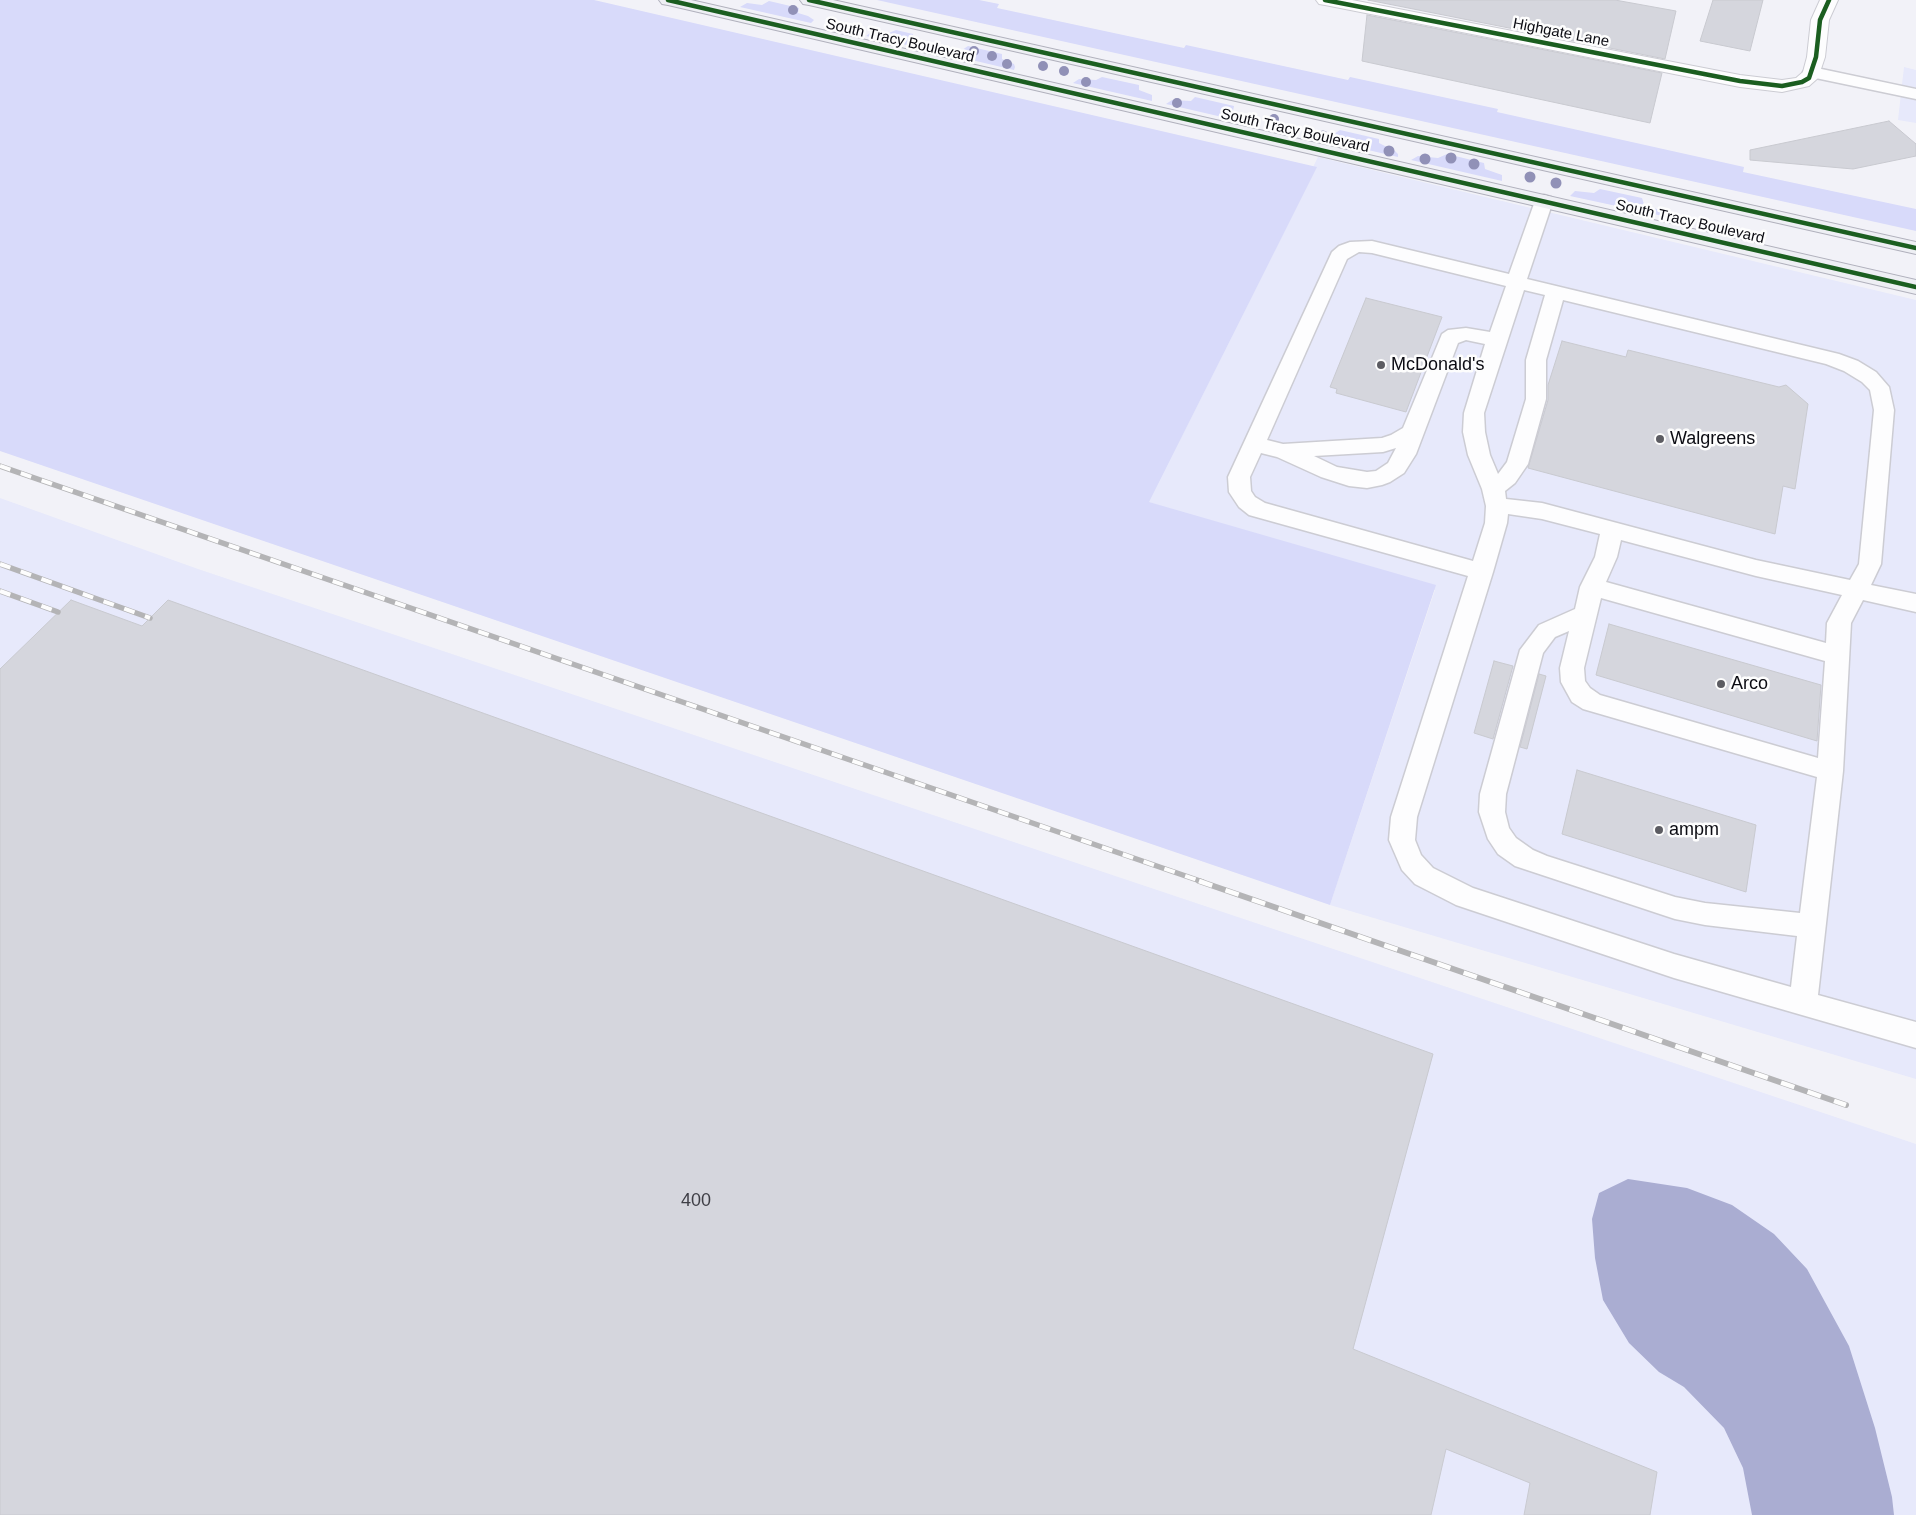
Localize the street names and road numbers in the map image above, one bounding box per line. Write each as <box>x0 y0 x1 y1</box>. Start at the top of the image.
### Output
street label: South Tracy Boulevard <box>824 15 976 67</box>
street label: Highgate Lane <box>1511 15 1611 51</box>
street label: South Tracy Boulevard <box>1219 105 1371 157</box>
street label: South Tracy Boulevard <box>1614 196 1766 248</box>

